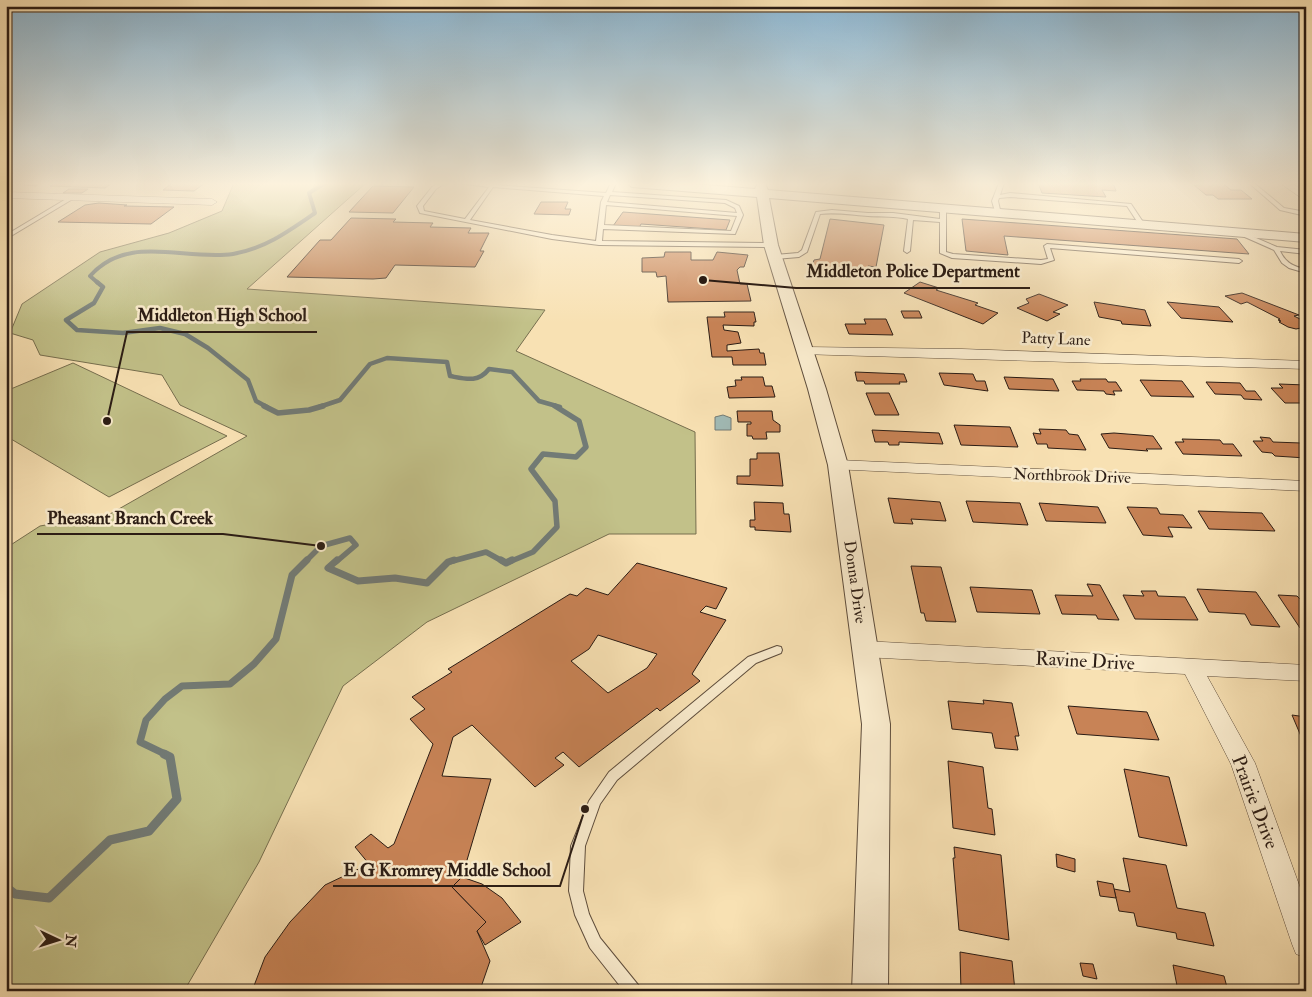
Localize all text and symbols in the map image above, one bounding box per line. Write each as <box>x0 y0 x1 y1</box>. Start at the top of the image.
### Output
callout: Middleton Police Department <box>796 255 1030 288</box>
text: Middleton Police Department <box>805 260 1020 283</box>
callout: Middleton High School <box>127 299 317 332</box>
text: Middleton High School <box>136 304 307 327</box>
street label: Patty Lane <box>1021 328 1091 350</box>
street label: Northbrook Drive <box>1013 464 1132 488</box>
callout: Pheasant Branch Creek <box>37 501 223 534</box>
text: Pheasant Branch Creek <box>47 507 213 530</box>
street label: Donna Drive <box>839 539 871 625</box>
street label: Ravine Drive <box>1035 646 1135 676</box>
street label: Prairie Drive <box>1226 752 1284 852</box>
callout: E G Kromrey Middle School <box>333 853 560 886</box>
text: E G Kromrey Middle School <box>343 859 551 882</box>
north arrow <box>32 914 82 964</box>
text: N <box>62 933 79 948</box>

